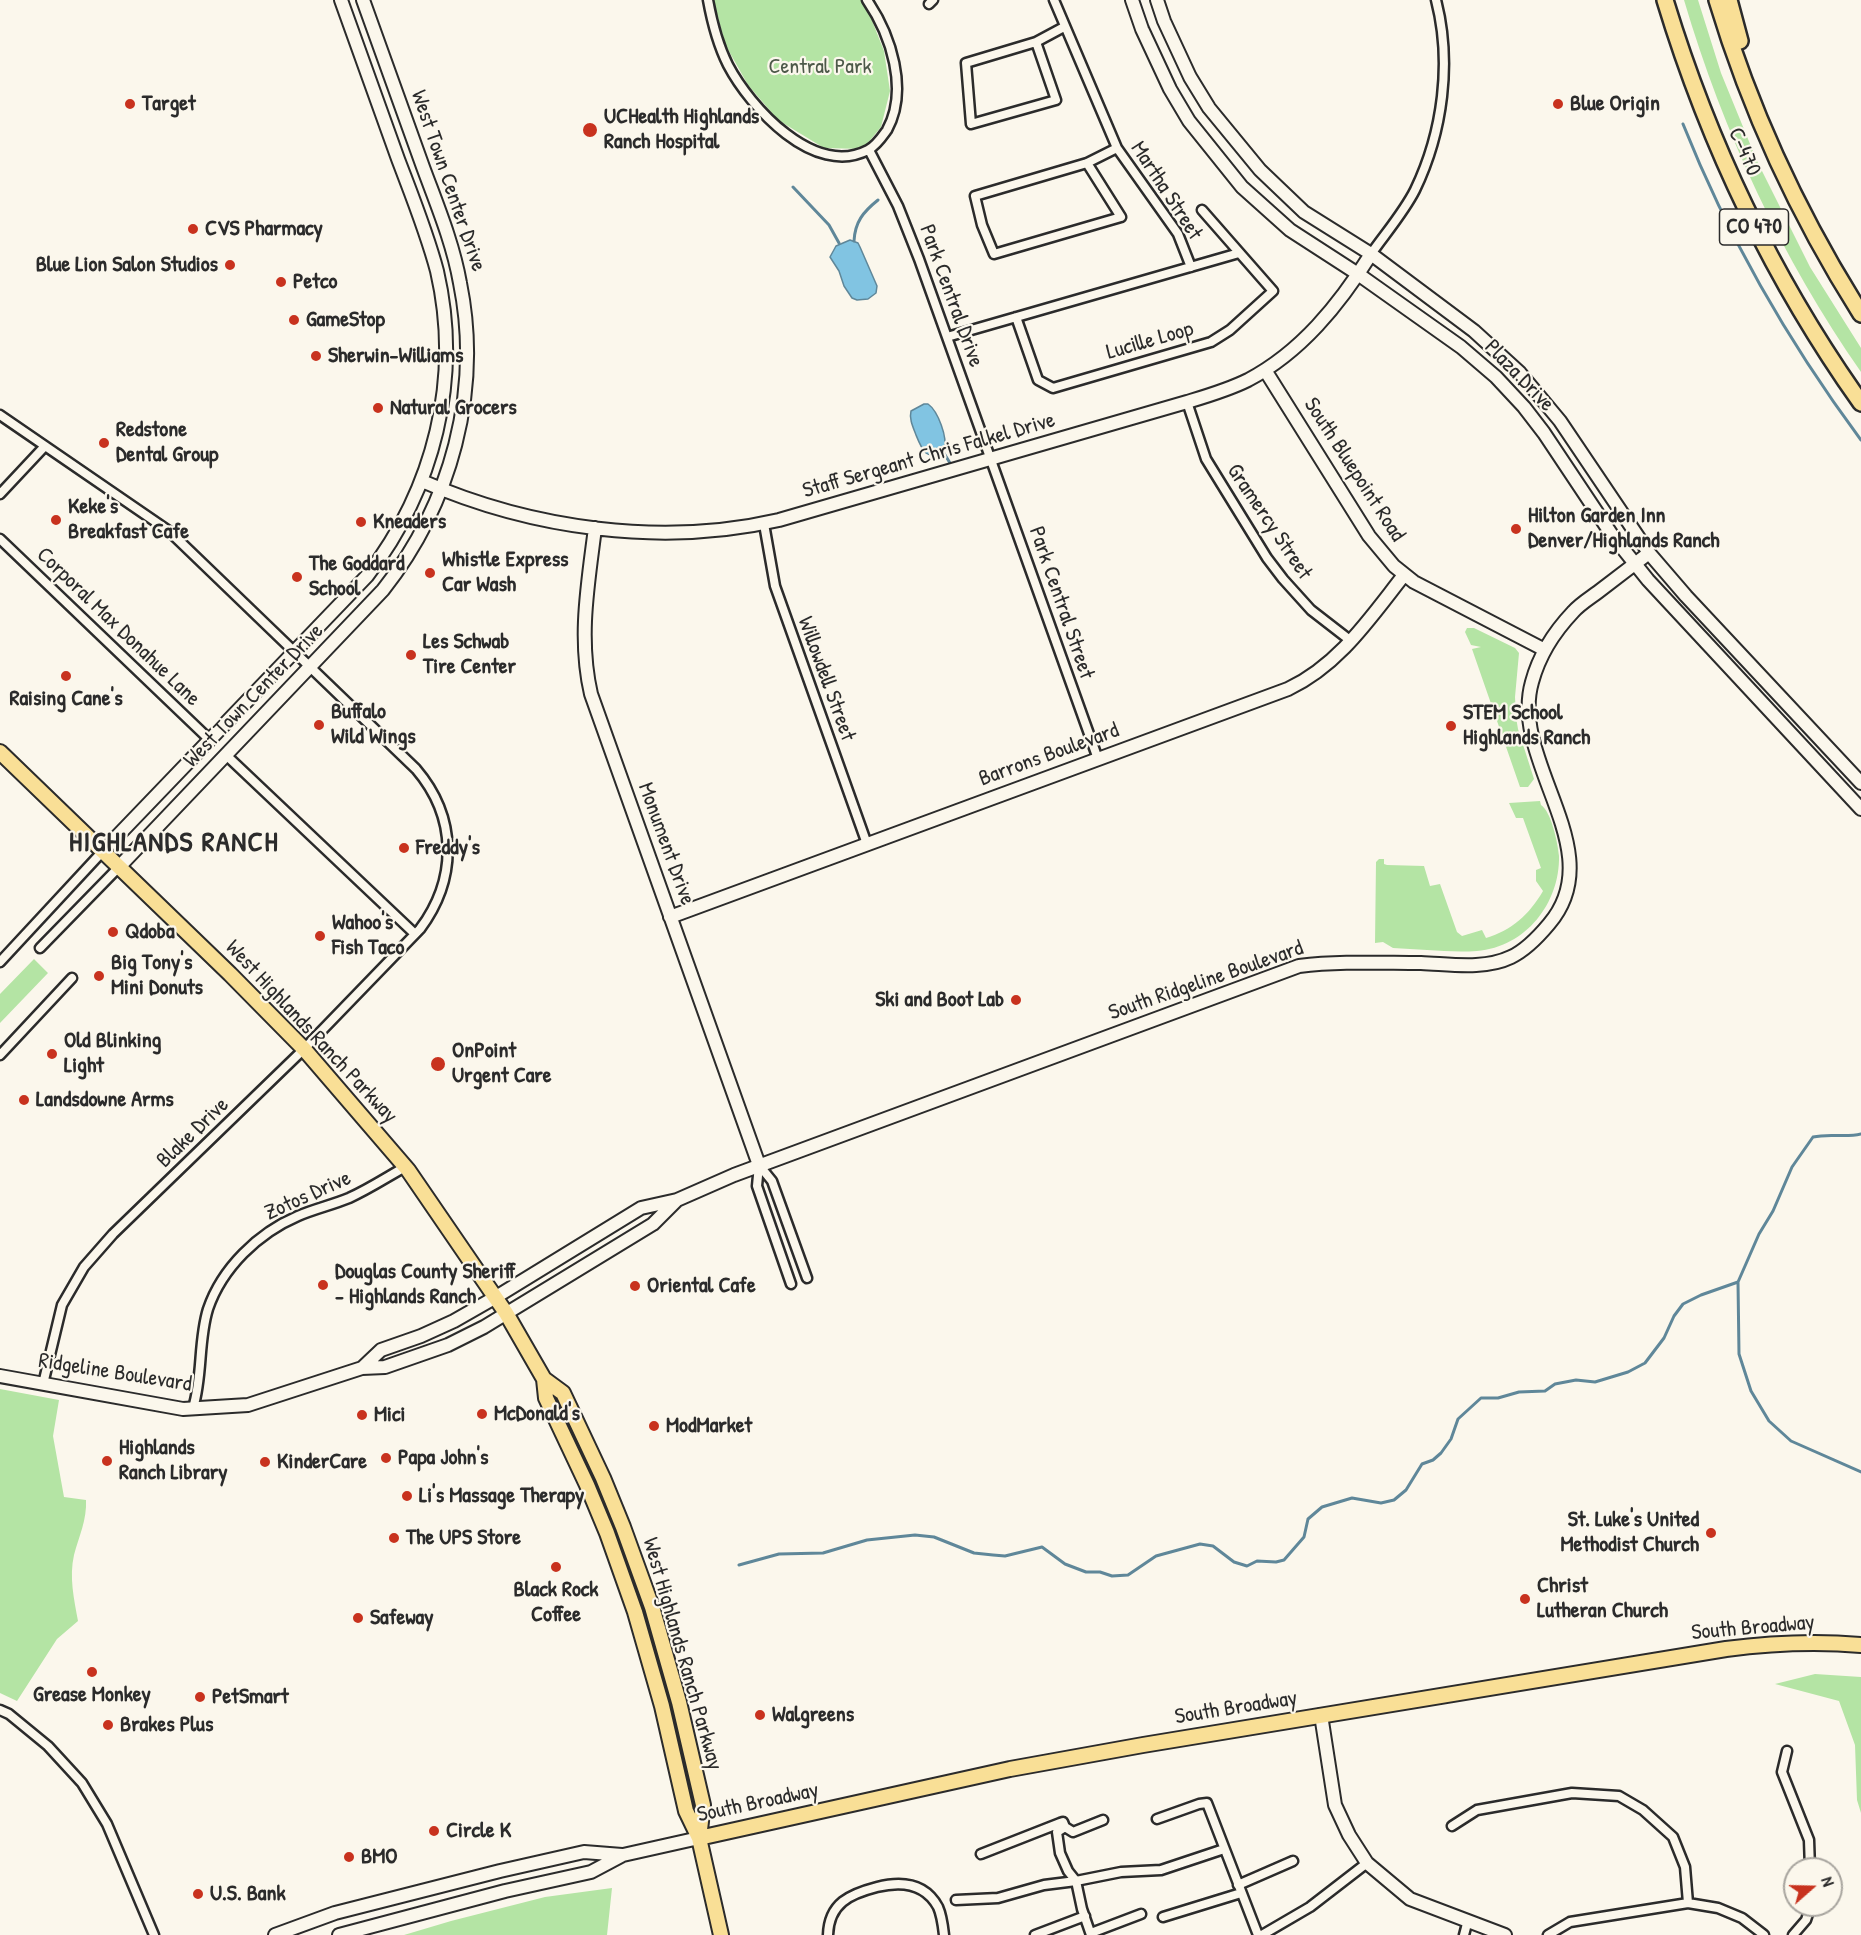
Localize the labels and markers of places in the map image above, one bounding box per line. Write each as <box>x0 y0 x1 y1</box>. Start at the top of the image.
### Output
place label: Target <box>142 91 196 117</box>
place label: Blue Origin <box>1570 91 1660 117</box>
marker: Target <box>123 97 137 111</box>
marker: Blue Origin <box>1551 97 1565 111</box>
place label: UCHealth Highlands Ranch Hospital <box>604 104 759 156</box>
marker: UCHealth Highlands Ranch Hospital <box>581 121 599 139</box>
place label: CVS Pharmacy <box>205 216 323 242</box>
marker: CVS Pharmacy <box>186 222 200 236</box>
place label: Blue Lion Salon Studios <box>36 252 218 278</box>
marker: Blue Lion Salon Studios <box>223 258 237 272</box>
place label: Petco <box>293 269 337 295</box>
marker: Petco <box>274 275 288 289</box>
place label: GameStop <box>306 307 385 333</box>
marker: GameStop <box>287 313 301 327</box>
place label: Sherwin-Williams <box>328 343 463 369</box>
marker: Sherwin-Williams <box>309 349 323 363</box>
place label: Natural Grocers <box>390 395 517 421</box>
marker: Natural Grocers <box>371 401 385 415</box>
place label: Redstone Dental Group <box>116 417 218 469</box>
marker: Redstone Dental Group <box>97 436 111 450</box>
place label: Keke's Breakfast Cafe <box>68 494 189 546</box>
place label: Hilton Garden Inn Denver/Highlands Ranch <box>1528 503 1720 554</box>
place label: Kneaders <box>373 509 446 535</box>
marker: Keke's Breakfast Cafe <box>49 513 63 527</box>
marker: Kneaders <box>354 515 368 529</box>
marker: Hilton Garden Inn Denver/Highlands Ranch <box>1509 522 1523 536</box>
place label: Whistle Express Car Wash <box>442 547 569 598</box>
place label: The Goddard School <box>309 551 405 602</box>
marker: Whistle Express Car Wash <box>423 566 437 580</box>
marker: The Goddard School <box>290 570 304 584</box>
place label: Les Schwab Tire Center <box>423 629 516 680</box>
marker: Les Schwab Tire Center <box>404 648 418 662</box>
marker: Raising Cane's <box>59 669 73 683</box>
place label: Raising Cane's <box>9 686 123 712</box>
place label: Buffalo Wild Wings <box>331 699 416 750</box>
place label: STEM School Highlands Ranch <box>1463 700 1590 752</box>
marker: Buffalo Wild Wings <box>312 718 326 732</box>
marker: STEM School Highlands Ranch <box>1444 719 1458 733</box>
place label: Freddy's <box>416 835 480 861</box>
marker: Freddy's <box>397 841 411 855</box>
place label: Wahoo's Fish Taco <box>332 910 404 962</box>
place label: Qdoba <box>125 919 175 945</box>
marker: Qdoba <box>106 925 120 939</box>
marker: Wahoo's Fish Taco <box>313 929 327 943</box>
place label: Big Tony's Mini Donuts <box>111 950 203 1002</box>
marker: Big Tony's Mini Donuts <box>92 969 106 983</box>
place label: Ski and Boot Lab <box>875 987 1004 1013</box>
marker: Ski and Boot Lab <box>1009 993 1023 1007</box>
place label: Old Blinking Light <box>64 1028 161 1080</box>
place label: OnPoint Urgent Care <box>452 1038 552 1090</box>
marker: Old Blinking Light <box>45 1047 59 1061</box>
marker: OnPoint Urgent Care <box>429 1055 447 1073</box>
place label: Landsdowne Arms <box>36 1087 174 1113</box>
marker: Landsdowne Arms <box>17 1093 31 1107</box>
place label: Douglas County Sheriff - Highlands Ranch <box>335 1259 516 1310</box>
place label: Oriental Cafe <box>647 1273 756 1299</box>
marker: Douglas County Sheriff - Highlands Ranch <box>316 1278 330 1292</box>
marker: Oriental Cafe <box>628 1279 642 1293</box>
place label: McDonald's <box>494 1401 580 1427</box>
place label: Mici <box>374 1402 405 1428</box>
marker: McDonald's <box>475 1407 489 1421</box>
marker: Mici <box>355 1408 369 1422</box>
place label: ModMarket <box>666 1413 752 1439</box>
marker: ModMarket <box>647 1419 661 1433</box>
place label: Highlands Ranch Library <box>119 1435 227 1486</box>
place label: Papa John's <box>398 1445 489 1471</box>
place label: KinderCare <box>277 1449 367 1475</box>
marker: Papa John's <box>379 1451 393 1465</box>
marker: Highlands Ranch Library <box>100 1454 114 1468</box>
marker: KinderCare <box>258 1455 272 1469</box>
place label: Li's Massage Therapy <box>419 1483 584 1509</box>
marker: Li's Massage Therapy <box>400 1489 414 1503</box>
place label: St. Luke's United Methodist Church <box>1561 1507 1699 1558</box>
place label: The UPS Store <box>406 1525 521 1551</box>
marker: St. Luke's United Methodist Church <box>1704 1526 1718 1540</box>
marker: The UPS Store <box>387 1531 401 1545</box>
marker: Black Rock Coffee <box>549 1560 563 1574</box>
place label: Christ Lutheran Church <box>1537 1573 1668 1624</box>
place label: Black Rock Coffee <box>514 1577 598 1628</box>
marker: Christ Lutheran Church <box>1518 1592 1532 1606</box>
place label: Safeway <box>370 1605 433 1631</box>
marker: Safeway <box>351 1611 365 1625</box>
marker: Grease Monkey <box>85 1665 99 1679</box>
place label: Grease Monkey <box>33 1682 151 1708</box>
place label: PetSmart <box>212 1684 289 1710</box>
marker: PetSmart <box>193 1690 207 1704</box>
place label: Walgreens <box>772 1702 854 1728</box>
marker: Walgreens <box>753 1708 767 1722</box>
place label: Brakes Plus <box>120 1712 213 1738</box>
marker: Brakes Plus <box>101 1718 115 1732</box>
place label: Circle K <box>446 1818 511 1844</box>
marker: Circle K <box>427 1824 441 1838</box>
place label: BMO <box>361 1844 397 1870</box>
marker: BMO <box>342 1850 356 1864</box>
place label: U.S. Bank <box>210 1881 286 1907</box>
marker: U.S. Bank <box>191 1887 205 1901</box>

